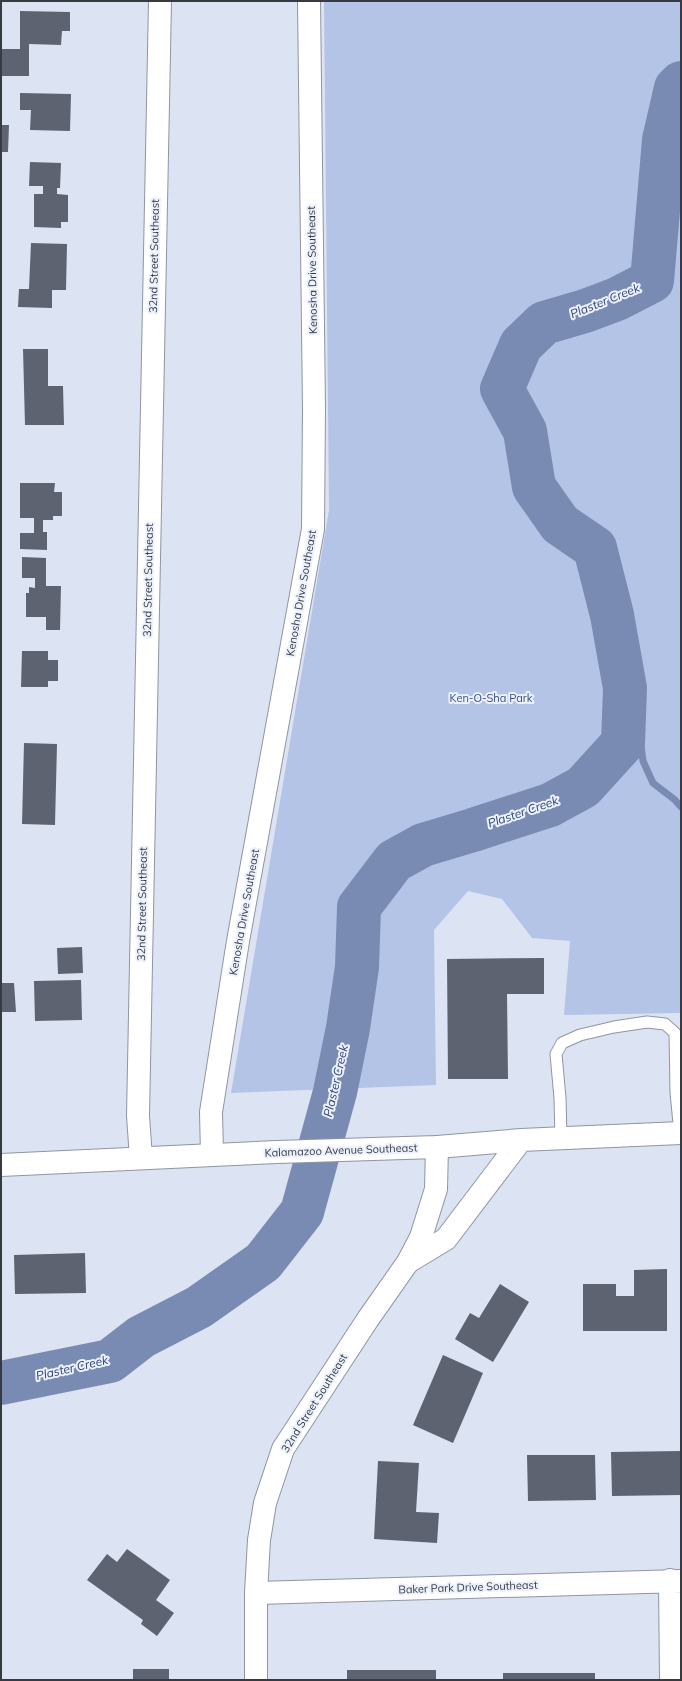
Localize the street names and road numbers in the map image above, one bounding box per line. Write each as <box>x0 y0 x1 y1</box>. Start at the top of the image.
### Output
street label: 32nd Street Southeast <box>146 199 162 313</box>
street label: Kenosha Drive Southeast <box>304 206 320 334</box>
street label: 32nd Street Southeast <box>140 523 156 637</box>
street label: Kenosha Drive Southeast <box>283 529 319 657</box>
street label: 32nd Street Southeast <box>134 847 150 961</box>
street label: Kenosha Drive Southeast <box>226 848 262 976</box>
street label: Kalamazoo Avenue Southeast <box>264 1140 418 1160</box>
street label: 32nd Street Southeast <box>278 1351 350 1455</box>
street label: Baker Park Drive Southeast <box>398 1578 538 1596</box>

